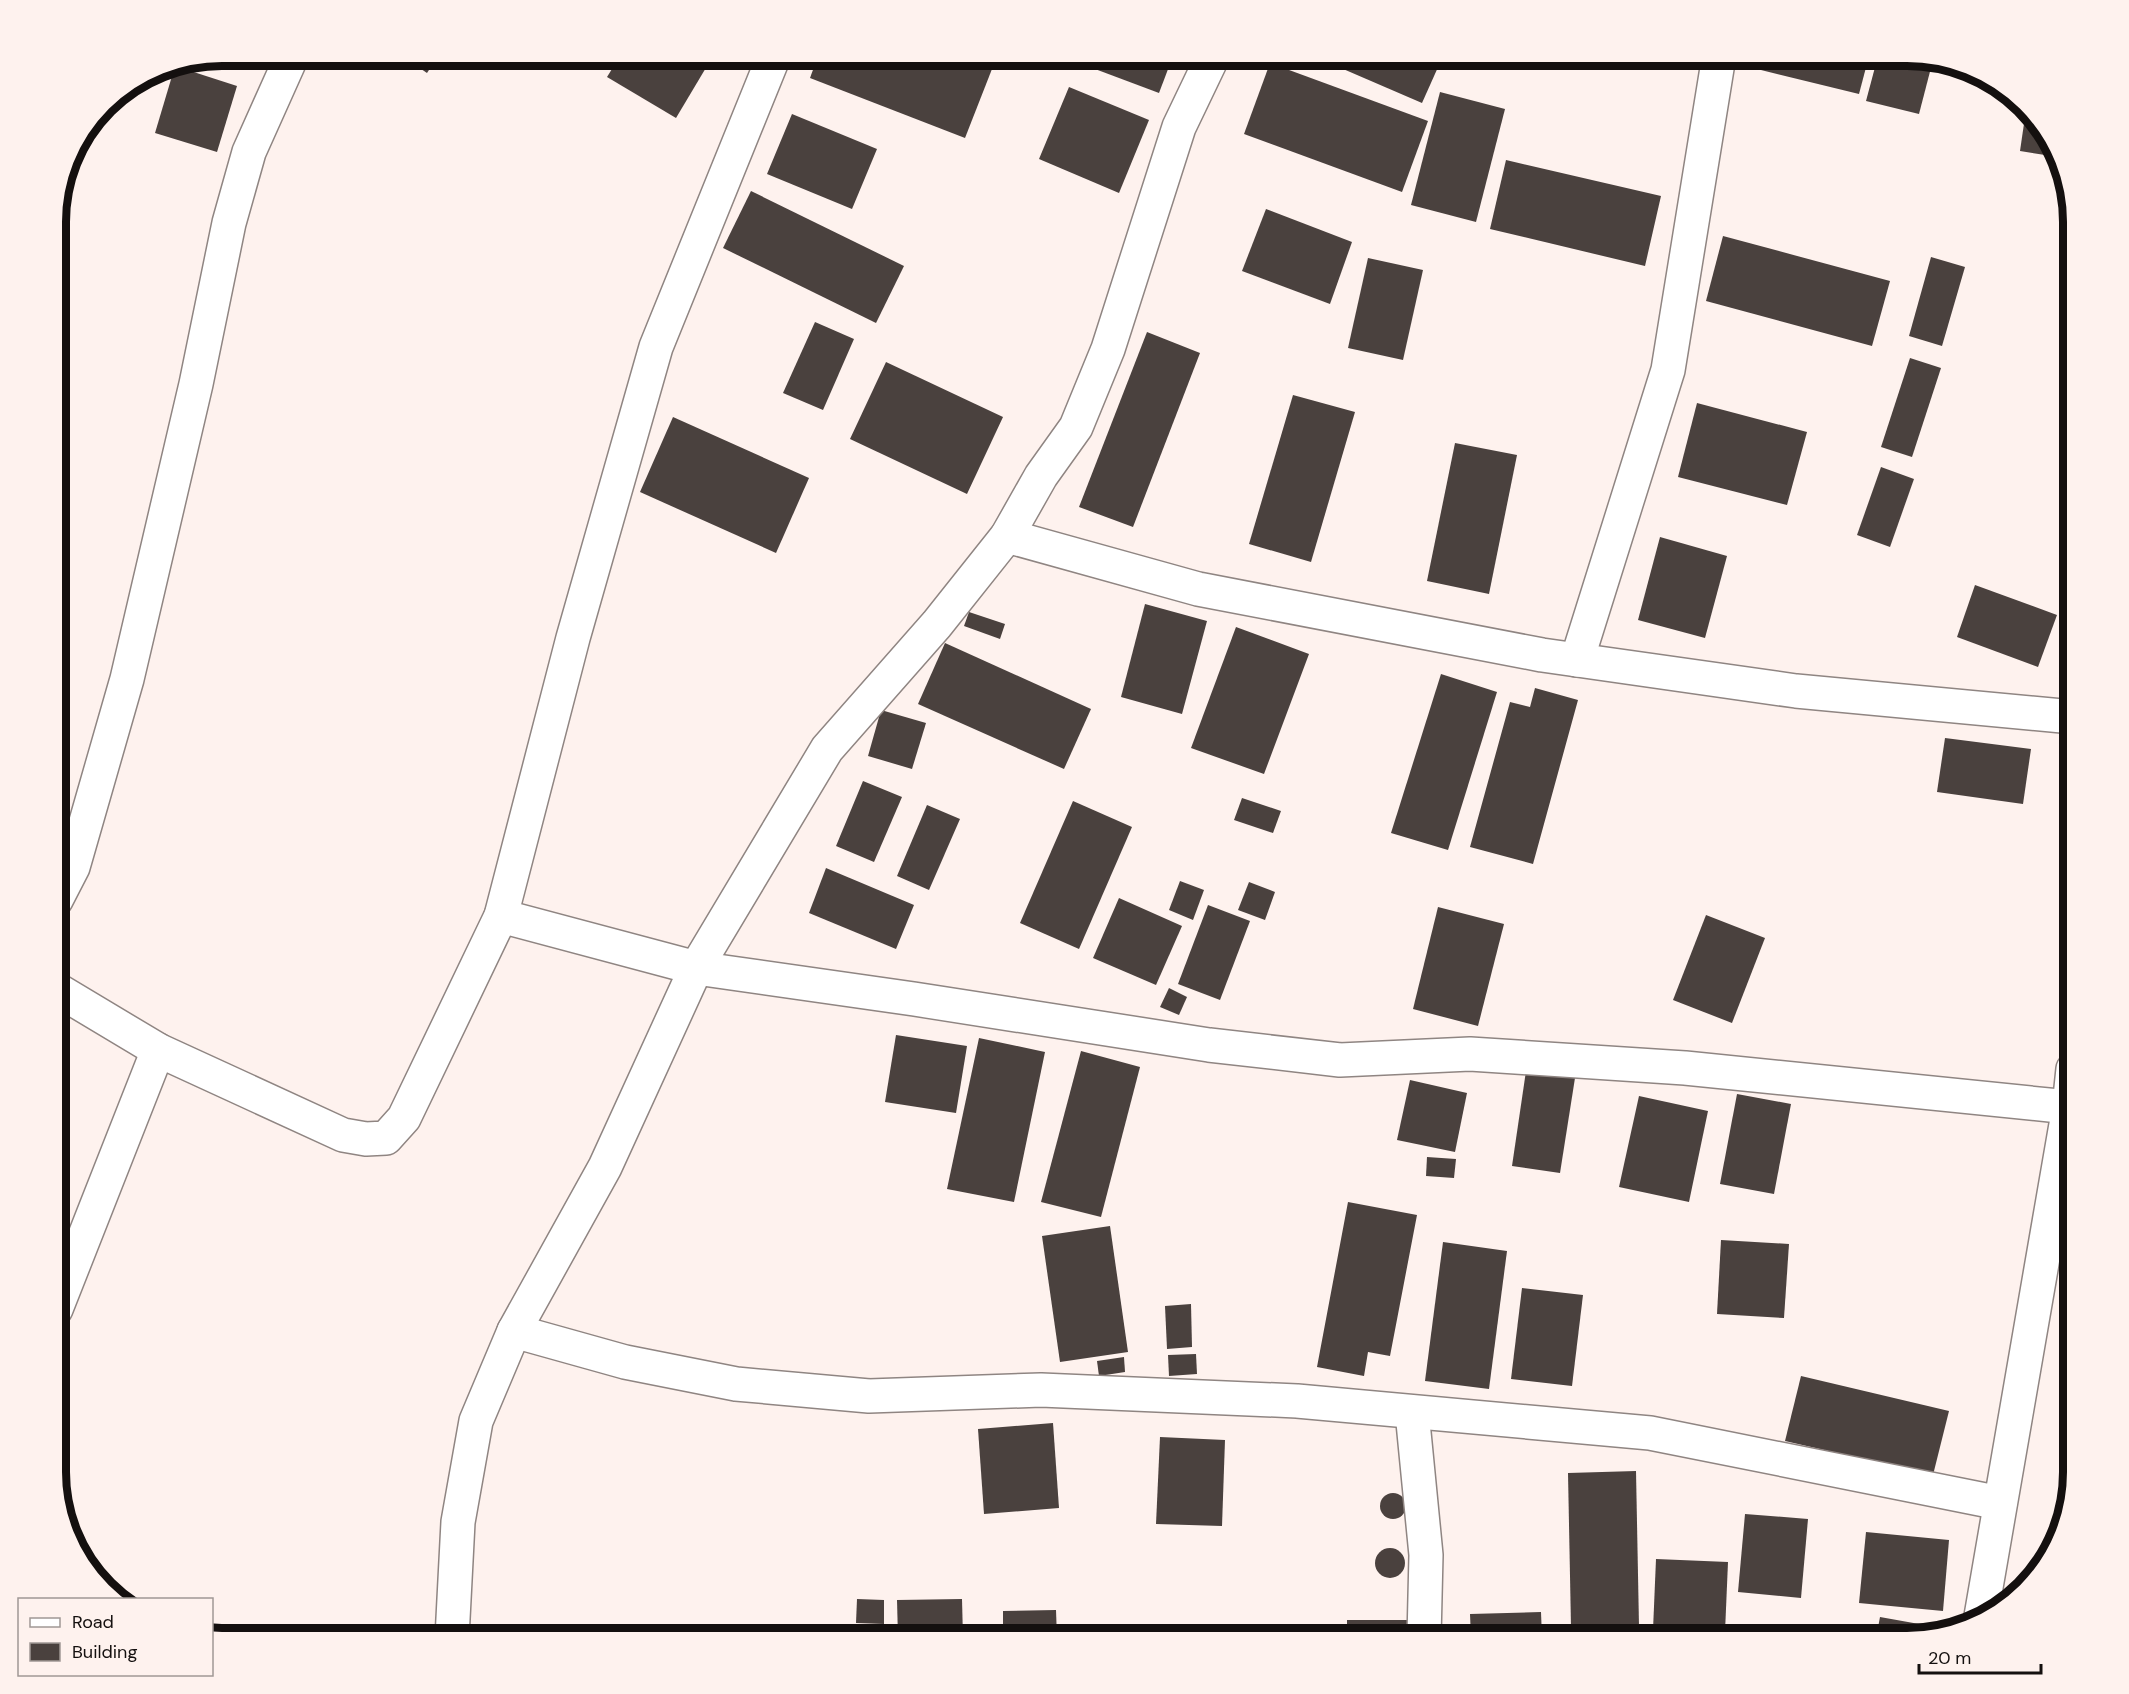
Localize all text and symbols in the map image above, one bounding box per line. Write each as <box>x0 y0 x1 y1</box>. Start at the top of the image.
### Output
legend <box>18 1598 213 1676</box>
text: Road <box>72 1610 114 1634</box>
scale bar <box>1919 1637 2040 1675</box>
text: Building <box>72 1640 137 1664</box>
text: 20 m <box>1928 1646 1971 1670</box>

